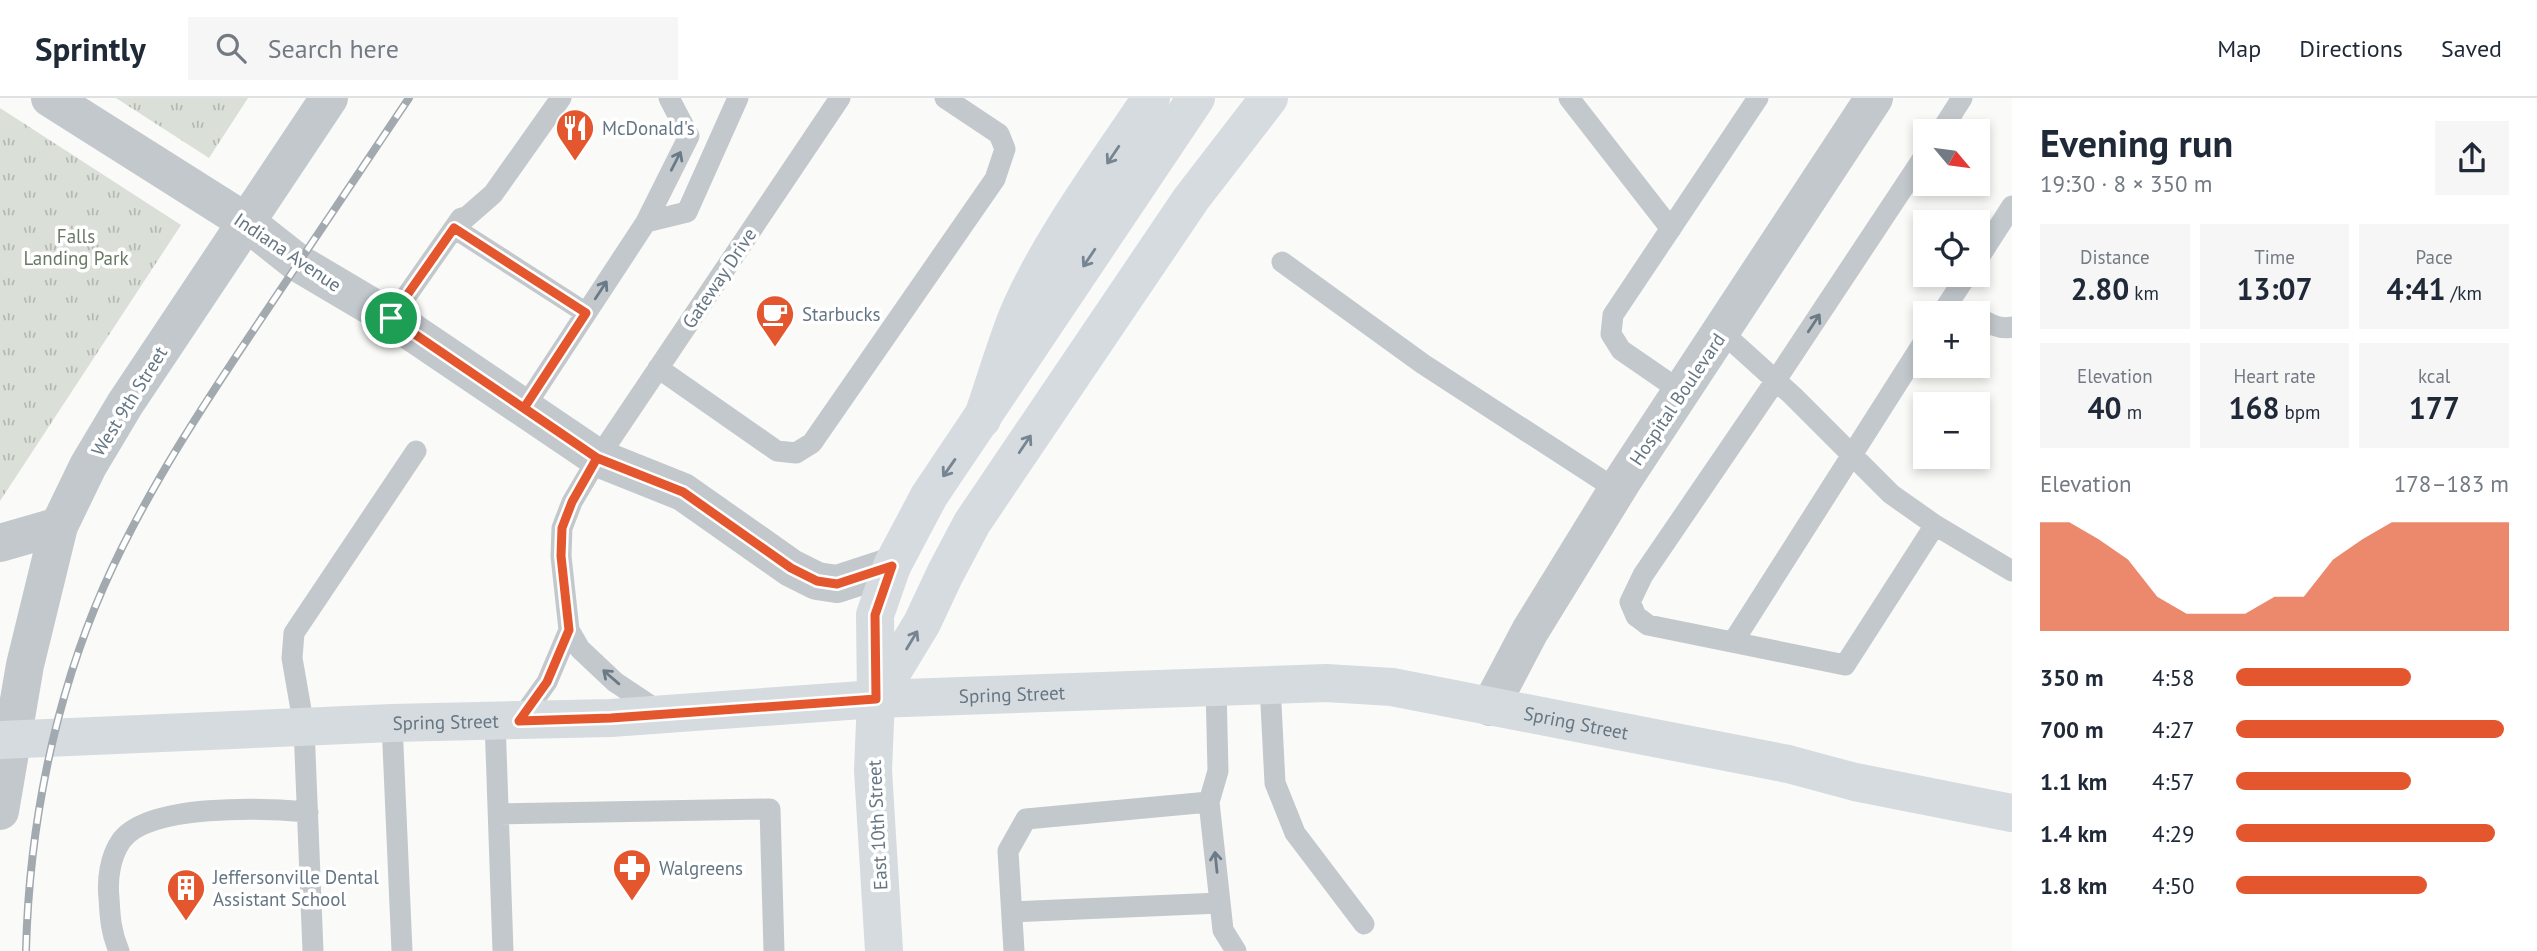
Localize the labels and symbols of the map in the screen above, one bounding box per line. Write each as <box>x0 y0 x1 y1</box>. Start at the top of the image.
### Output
restaurant icon: McDonald's <box>554 107 596 162</box>
place label: McDonald's <box>602 116 695 140</box>
north arrow <box>1913 119 1990 196</box>
one-way arrow <box>1106 145 1120 164</box>
one-way arrow <box>670 151 684 172</box>
street label: Indiana Avenue <box>230 207 346 297</box>
street label: Gateway Drive <box>677 223 761 333</box>
park label: Falls Landing Park <box>23 224 129 270</box>
one-way arrow <box>1081 248 1096 267</box>
one-way arrow <box>595 280 609 300</box>
pin <box>361 288 421 348</box>
cafe icon: Starbucks <box>754 293 796 348</box>
place label: Starbucks <box>802 302 881 326</box>
one-way arrow <box>1807 314 1821 334</box>
street label: Hospital Boulevard <box>1624 328 1730 470</box>
street label: West 9th Street <box>86 341 173 460</box>
one-way arrow <box>1018 435 1032 454</box>
one-way arrow <box>942 457 956 477</box>
one-way arrow <box>905 631 919 651</box>
one-way arrow <box>602 669 620 685</box>
street label: Spring Street <box>958 680 1066 708</box>
street label: Spring Street <box>1522 701 1631 745</box>
street label: Spring Street <box>392 709 500 735</box>
street label: East 10th Street <box>862 759 892 891</box>
pharmacy icon: Walgreens <box>611 847 653 902</box>
one-way arrow <box>1209 851 1222 874</box>
place label: Walgreens <box>659 856 743 880</box>
place label: Jeffersonville Dental Assistant School <box>212 865 379 911</box>
building icon: Jeffersonville Dental Assistant School <box>165 867 207 922</box>

